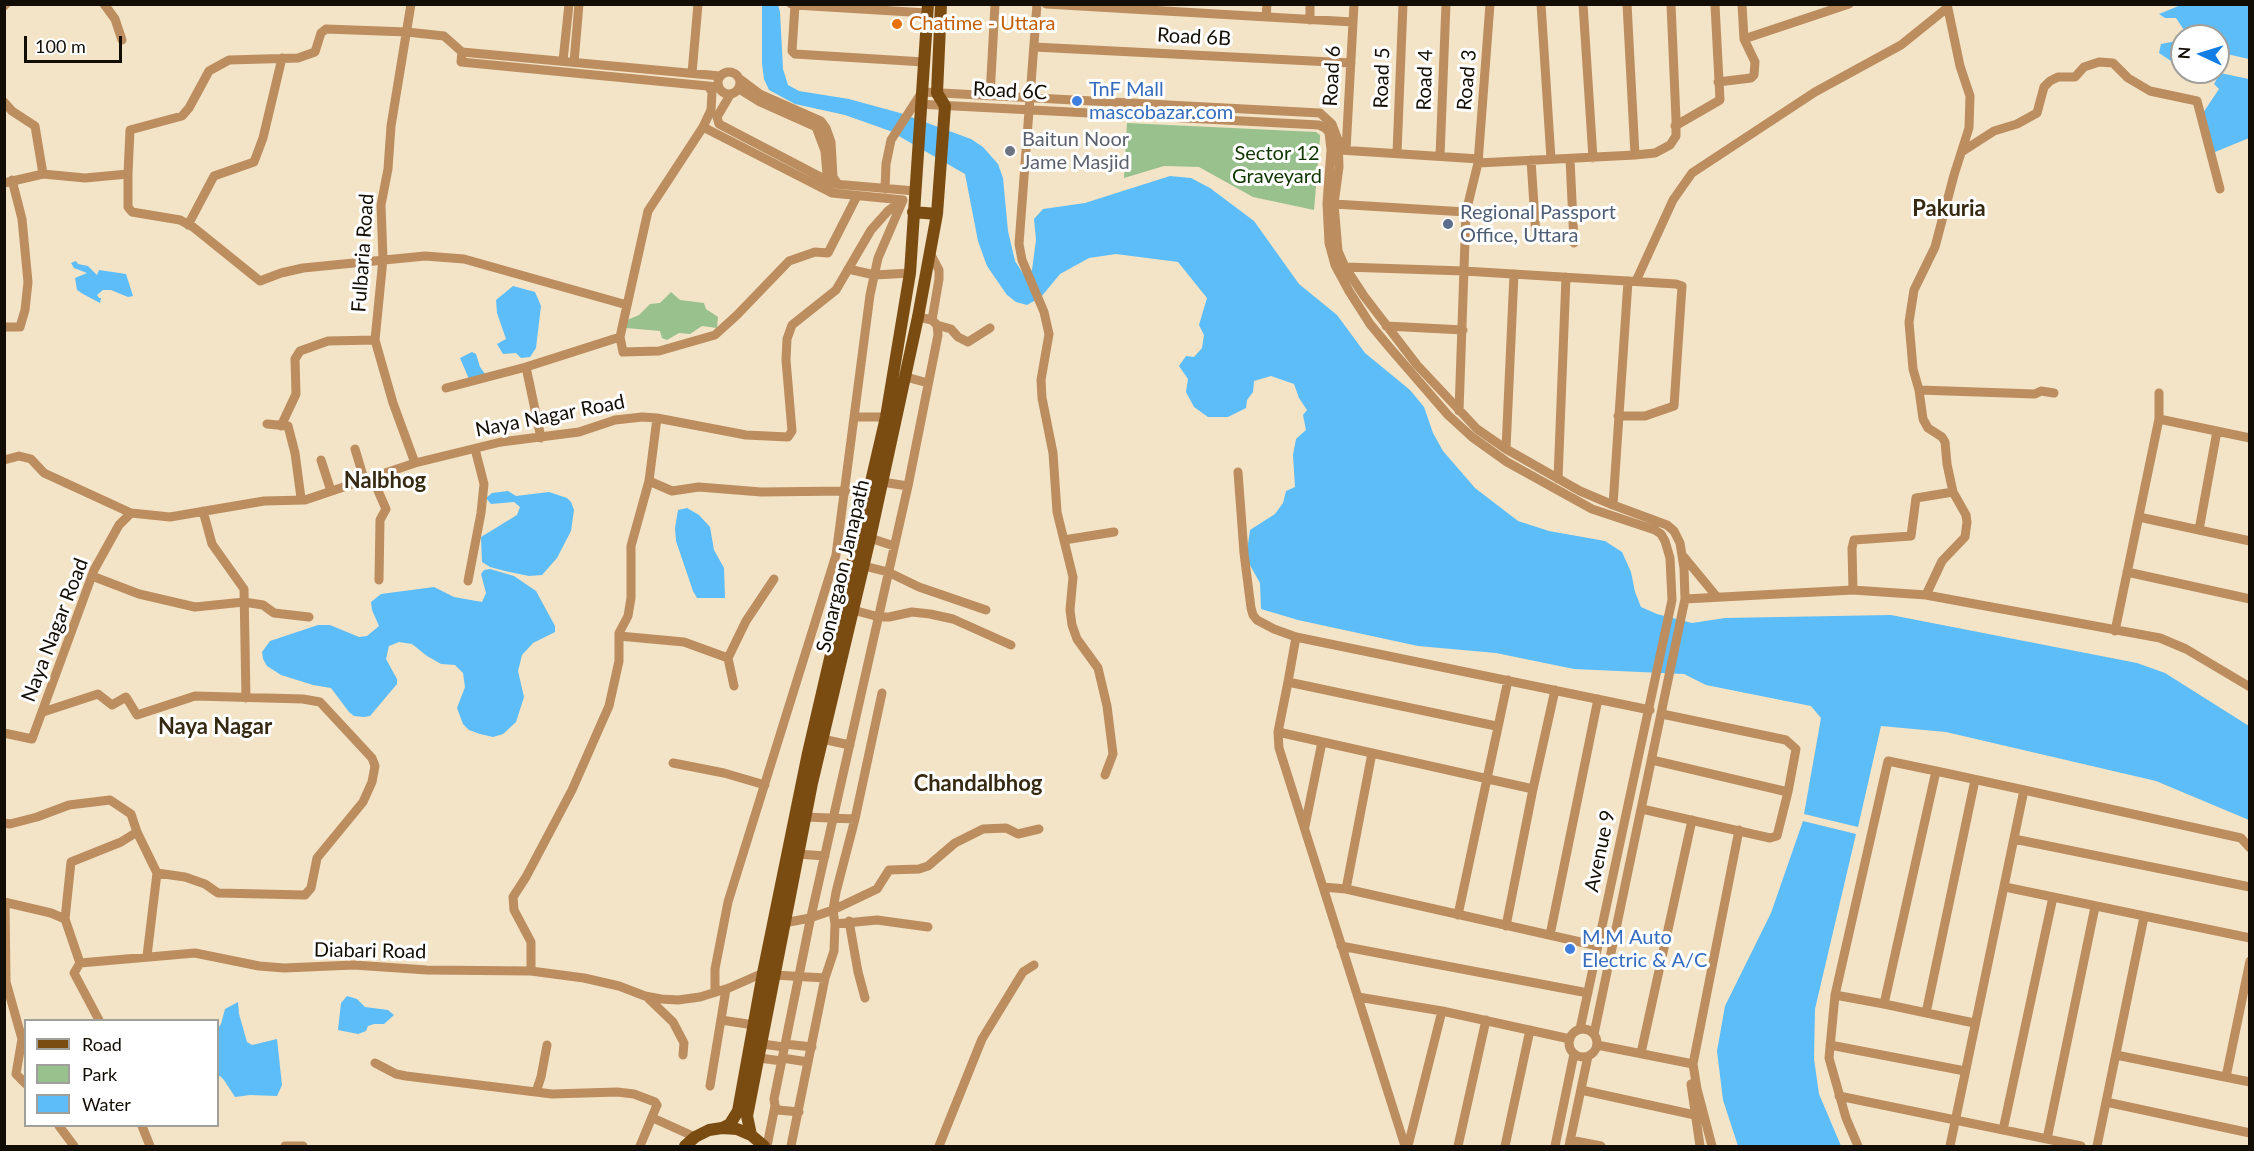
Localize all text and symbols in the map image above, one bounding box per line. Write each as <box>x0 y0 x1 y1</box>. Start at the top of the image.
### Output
place label: Chatime - Uttara <box>909 12 1055 36</box>
marker: Chatime - Uttara <box>890 17 904 31</box>
street label: Road 6B <box>1156 23 1232 51</box>
scale bar <box>27 24 124 62</box>
north arrow <box>2170 24 2230 84</box>
text: 100 m <box>35 35 86 57</box>
street label: Road 6 <box>1318 45 1346 107</box>
text: N <box>2174 46 2193 60</box>
street label: Road 5 <box>1369 47 1395 109</box>
street label: Road 4 <box>1412 49 1438 111</box>
street label: Road 3 <box>1452 49 1482 111</box>
street label: Road 6C <box>972 77 1048 105</box>
place label: TnF Mall mascobazar.com <box>1089 78 1233 125</box>
marker: TnF Mall mascobazar.com <box>1070 94 1084 108</box>
place label: Baitun Noor Jame Masjid <box>1022 128 1130 175</box>
park label: Sector 12 Graveyard <box>1232 142 1322 189</box>
marker: Baitun Noor Jame Masjid <box>1003 144 1017 158</box>
street label: Fulbaria Road <box>347 193 379 313</box>
district label: Pakuria <box>1912 196 1986 222</box>
place label: Regional Passport Office, Uttara <box>1460 201 1616 248</box>
marker: Regional Passport Office, Uttara <box>1441 217 1455 231</box>
street label: Naya Nagar Road <box>473 390 627 442</box>
district label: Nalbhog <box>344 468 426 494</box>
street label: Sonargaon Janapath <box>811 477 875 655</box>
street label: Naya Nagar Road <box>17 555 93 705</box>
district label: Naya Nagar <box>158 714 272 740</box>
district label: Chandalbhog <box>914 771 1042 797</box>
street label: Avenue 9 <box>1580 808 1620 894</box>
place label: M.M Auto Electric & A/C <box>1582 926 1707 973</box>
street label: Diabari Road <box>314 938 426 964</box>
marker: M.M Auto Electric & A/C <box>1563 942 1577 956</box>
legend <box>24 1019 219 1127</box>
text: Road <box>82 1033 122 1055</box>
text: Park <box>82 1063 117 1085</box>
text: Water <box>82 1093 131 1115</box>

